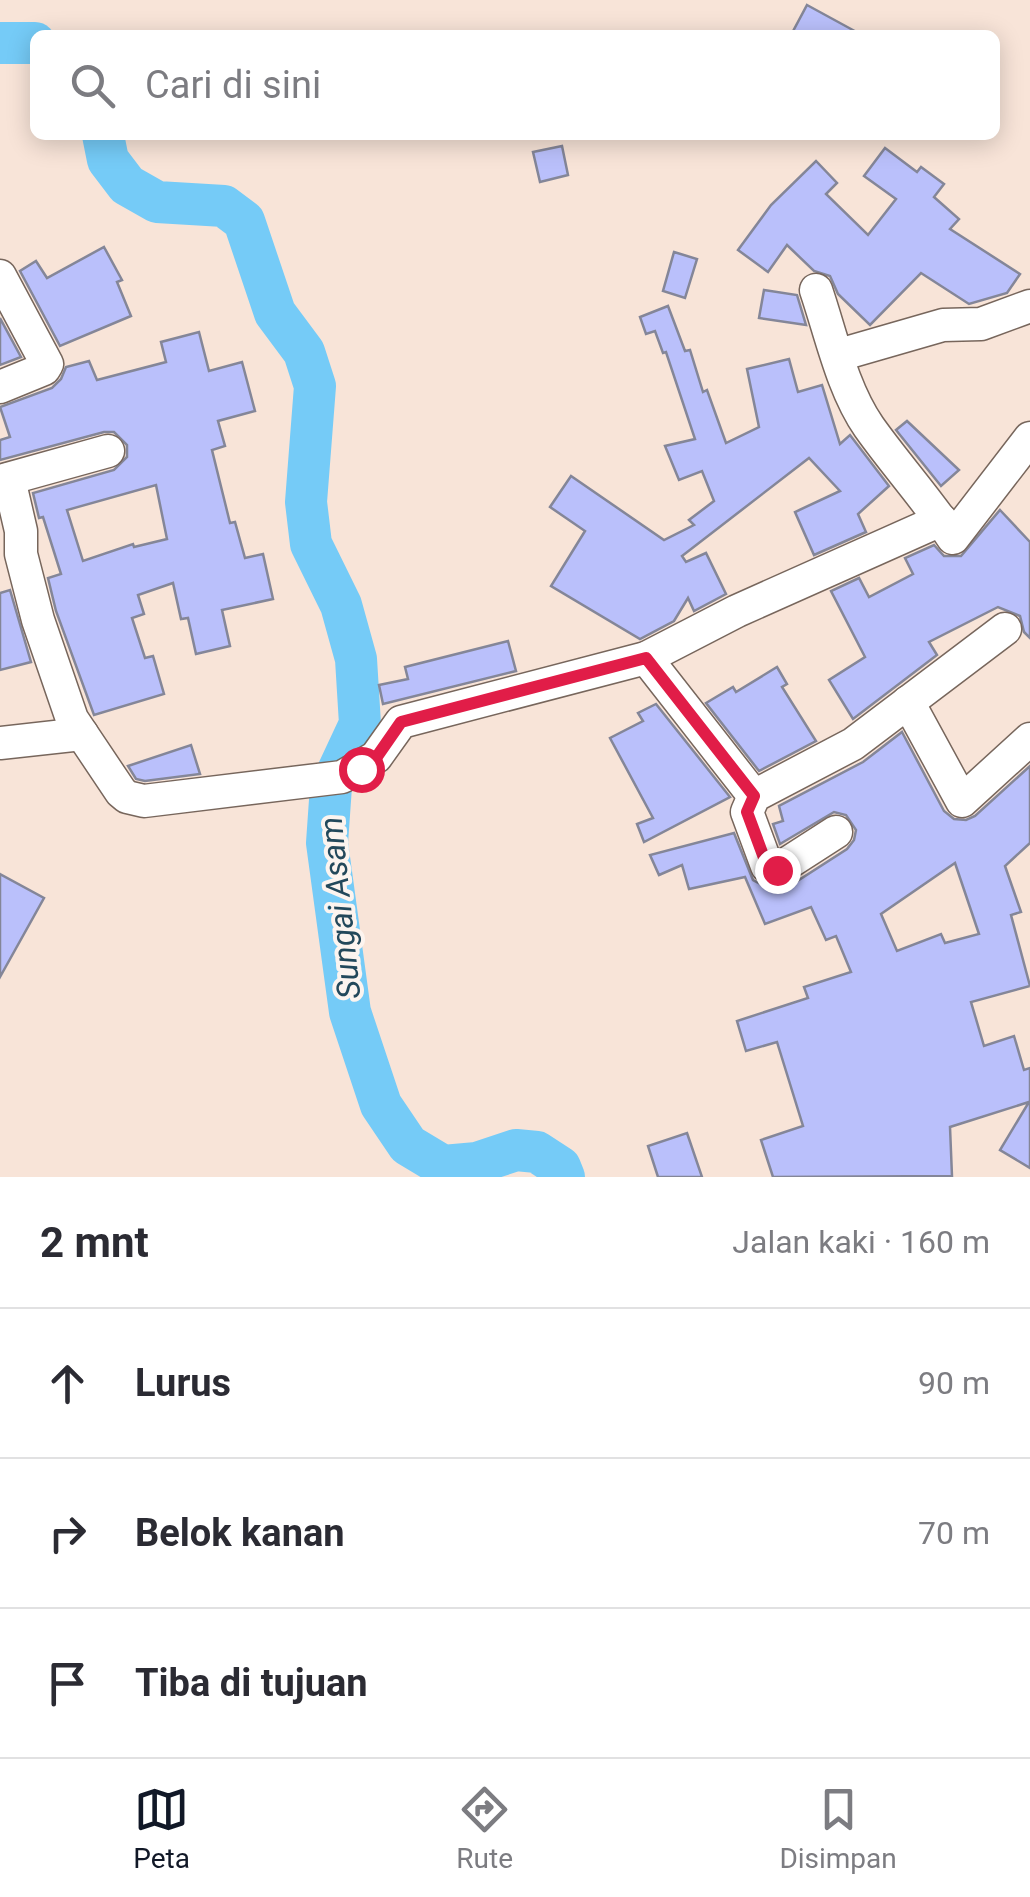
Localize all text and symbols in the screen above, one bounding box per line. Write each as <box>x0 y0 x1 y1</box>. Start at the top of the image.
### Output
search box <box>30 30 1000 140</box>
icon: search <box>65 58 120 113</box>
text: Cari di sini <box>145 63 321 107</box>
route start <box>339 747 385 793</box>
water label: Sungai Asam <box>312 815 368 1001</box>
route end <box>755 848 801 894</box>
text: 2 mnt <box>40 1218 149 1267</box>
text: Jalan kaki · 160 m <box>732 1223 990 1261</box>
icon: ahead <box>40 1356 95 1411</box>
text: Lurus <box>135 1361 231 1405</box>
text: 90 m <box>918 1364 990 1402</box>
icon: right <box>40 1506 95 1561</box>
text: Belok kanan <box>135 1511 345 1555</box>
text: 70 m <box>918 1514 990 1552</box>
icon: arrive <box>40 1656 95 1711</box>
text: Tiba di tujuan <box>135 1661 368 1705</box>
tab: Peta <box>133 1782 190 1875</box>
tab: Rute <box>456 1782 513 1875</box>
tab: Disimpan <box>779 1782 897 1875</box>

